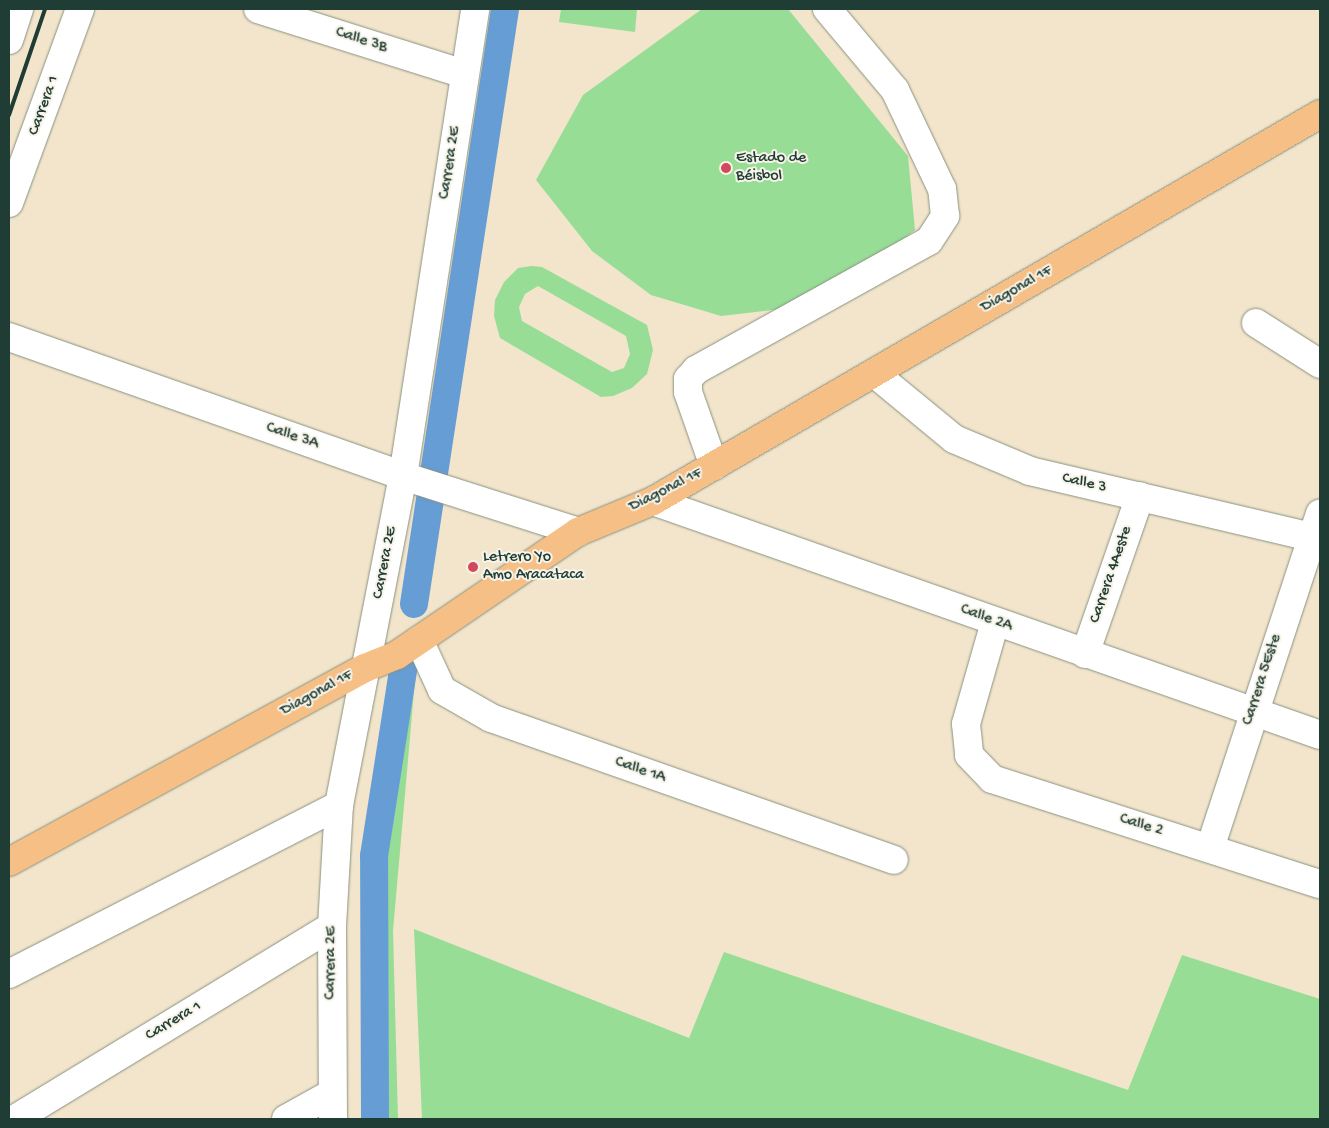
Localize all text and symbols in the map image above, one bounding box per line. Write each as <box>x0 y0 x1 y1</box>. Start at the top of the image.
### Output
street label: Calle 3B <box>333 24 389 58</box>
street label: Carrera 1 <box>25 74 65 138</box>
street label: Carrera 2E <box>436 125 466 201</box>
place label: Estado de Béisbol <box>736 149 806 187</box>
marker: Estado de Béisbol <box>720 162 732 174</box>
street label: Diagonal 1F <box>978 262 1056 318</box>
street label: Calle 3A <box>263 419 321 455</box>
street label: Diagonal 1F <box>627 465 705 517</box>
street label: Calle 3 <box>1060 470 1108 498</box>
street label: Carrera 4Aeste <box>1086 524 1138 626</box>
street label: Carrera 2E <box>370 525 402 601</box>
place label: Letrero Yo Amo Aracataca <box>483 548 584 586</box>
marker: Letrero Yo Amo Aracataca <box>467 561 479 573</box>
street label: Calle 2A <box>957 601 1015 637</box>
street label: Carrera 5Este <box>1239 632 1287 728</box>
street label: Diagonal 1F <box>278 667 356 721</box>
street label: Calle 1A <box>612 753 668 789</box>
street label: Calle 2 <box>1117 810 1165 842</box>
street label: Carrera 2E <box>322 926 342 1000</box>
street label: Carrera 1 <box>143 998 205 1046</box>

